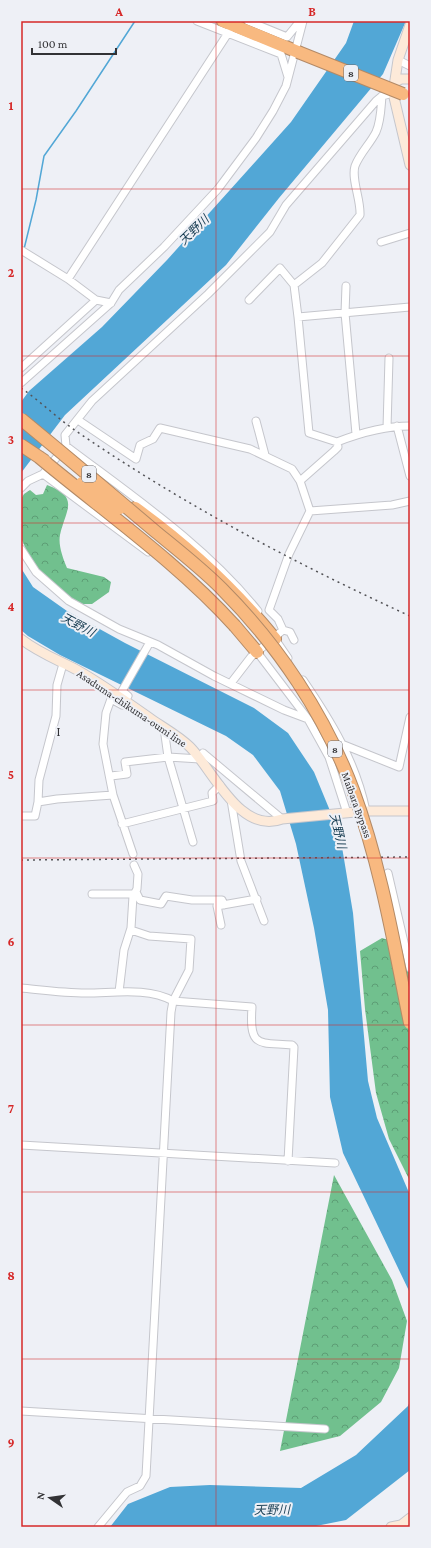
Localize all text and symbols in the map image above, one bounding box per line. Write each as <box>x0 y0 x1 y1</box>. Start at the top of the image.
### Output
text: A <box>114 4 123 19</box>
text: B <box>308 4 316 19</box>
scale bar <box>32 30 116 56</box>
text: 100 m <box>38 37 68 51</box>
road number: 8 <box>344 65 358 81</box>
text: 1 <box>9 98 14 113</box>
water label: 天野川 <box>176 211 213 248</box>
text: 2 <box>8 265 15 280</box>
text: 3 <box>8 432 14 447</box>
road number: 8 <box>82 466 96 482</box>
text: 4 <box>7 599 15 614</box>
water label: 天野川 <box>59 610 99 641</box>
street label: Asaduma-chikuma-oumi line <box>75 667 189 749</box>
district label: I <box>57 724 61 739</box>
road number: 8 <box>328 741 342 757</box>
text: 5 <box>8 767 14 782</box>
street label: Maibara Bypass <box>339 770 374 840</box>
water label: 天野川 <box>327 812 349 852</box>
text: 6 <box>7 934 15 949</box>
text: 7 <box>8 1101 14 1116</box>
text: 8 <box>7 1268 15 1283</box>
text: 9 <box>7 1435 15 1450</box>
north arrow <box>30 1478 70 1518</box>
text: N <box>34 1490 47 1501</box>
water label: 天野川 <box>254 1503 292 1517</box>

